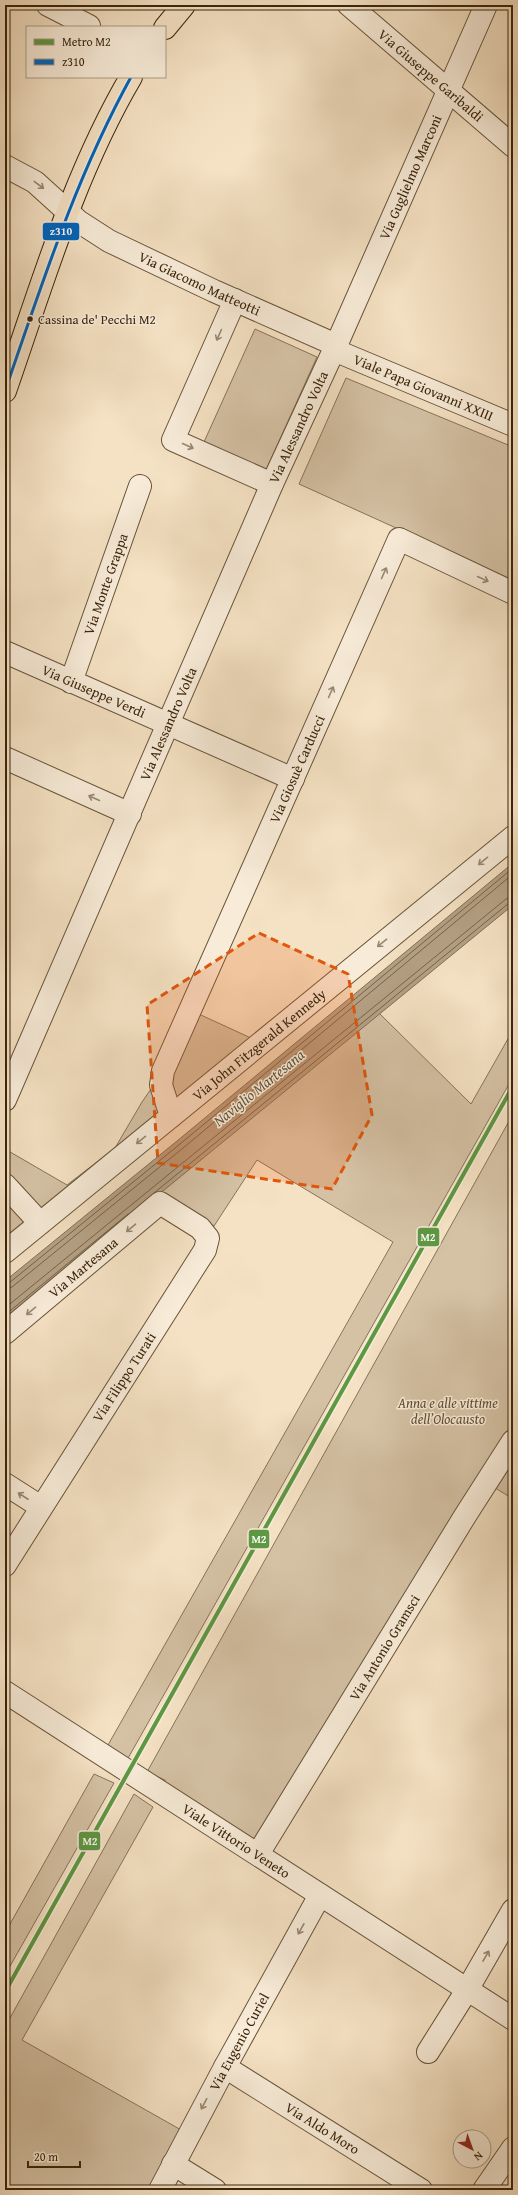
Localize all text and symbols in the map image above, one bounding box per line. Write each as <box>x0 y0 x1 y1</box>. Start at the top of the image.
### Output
street label: Via Giuseppe Garibaldi <box>374 24 488 127</box>
legend <box>26 26 166 78</box>
text: Metro M2 <box>62 33 111 50</box>
text: z310 <box>62 53 85 70</box>
street label: Via Guglielmo Marconi <box>374 111 447 243</box>
one-way arrow <box>33 181 44 189</box>
line badge: z310 <box>42 222 80 241</box>
text: z310 <box>50 223 72 239</box>
street label: Via Giacomo Matteotti <box>135 247 264 320</box>
place label: Cassina de' Pecchi M2 <box>38 310 156 329</box>
marker: Cassina de' Pecchi M2 <box>25 314 35 324</box>
one-way arrow <box>215 329 222 341</box>
street label: Viale Papa Giovanni XXIII <box>350 349 497 426</box>
street label: Via Alessandro Volta <box>264 367 333 487</box>
one-way arrow <box>182 443 194 450</box>
street label: Via Monte Grappa <box>78 530 133 637</box>
one-way arrow <box>381 567 388 579</box>
one-way arrow <box>477 576 489 583</box>
street label: Via Giuseppe Verdi <box>39 659 149 723</box>
street label: Via Alessandro Volta <box>135 664 202 784</box>
one-way arrow <box>328 686 335 698</box>
street label: Via Giosuè Carducci <box>264 712 330 826</box>
one-way arrow <box>88 794 100 801</box>
one-way arrow <box>477 857 488 866</box>
one-way arrow <box>377 939 388 948</box>
street label: Via John Fitzgerald Kennedy <box>188 984 330 1105</box>
water label: Naviglio Martesana <box>209 1044 309 1131</box>
one-way arrow <box>136 1136 146 1145</box>
one-way arrow <box>125 1223 136 1232</box>
line badge: M2 <box>417 1227 440 1247</box>
text: M2 <box>420 1229 436 1245</box>
street label: Via Martesana <box>44 1232 122 1302</box>
one-way arrow <box>25 1307 36 1316</box>
street label: Via Filippo Turati <box>87 1328 161 1426</box>
park label: Anna e alle vittime dell’Olocausto <box>397 1393 498 1429</box>
one-way arrow <box>18 1492 29 1500</box>
line badge: M2 <box>248 1529 270 1549</box>
text: M2 <box>251 1531 267 1547</box>
street label: Via Antonio Gramsci <box>344 1591 425 1704</box>
street label: Viale Vittorio Veneto <box>178 1799 294 1883</box>
line badge: M2 <box>78 1831 101 1851</box>
text: M2 <box>82 1833 98 1849</box>
one-way arrow <box>297 1923 304 1935</box>
one-way arrow <box>483 1950 491 1962</box>
street label: Via Eugenio Curiel <box>204 1989 274 2094</box>
street label: Via Aldo Moro <box>281 2097 363 2159</box>
one-way arrow <box>200 2098 208 2110</box>
north arrow <box>452 2129 492 2169</box>
scale bar <box>28 2143 80 2169</box>
text: 20 m <box>34 2148 58 2165</box>
text: N <box>470 2148 487 2165</box>

